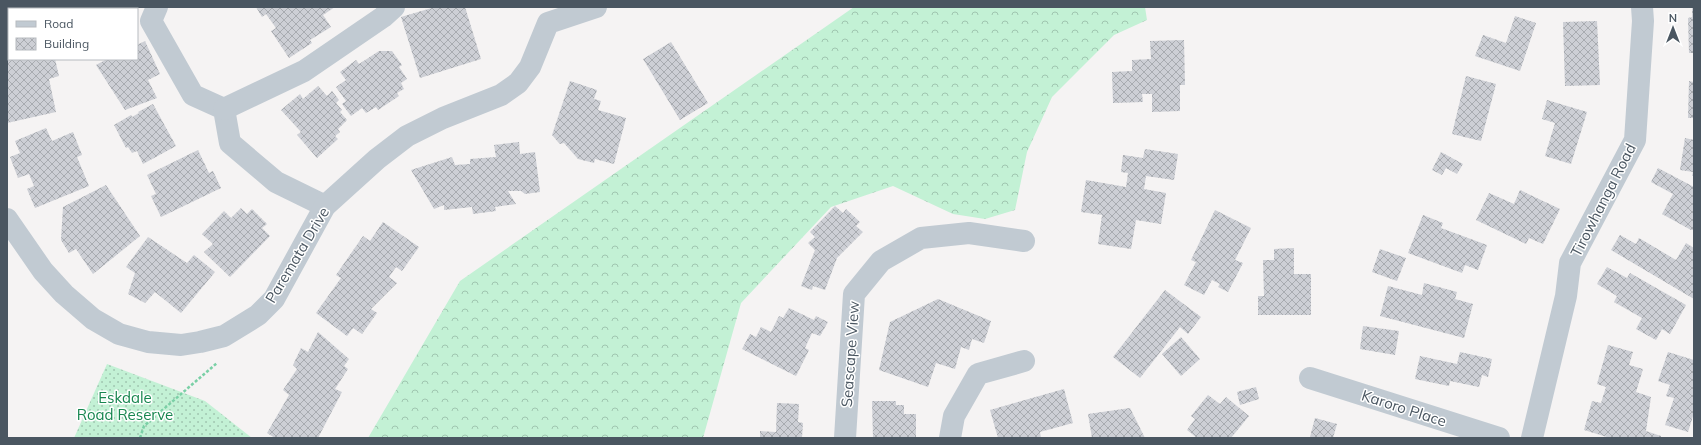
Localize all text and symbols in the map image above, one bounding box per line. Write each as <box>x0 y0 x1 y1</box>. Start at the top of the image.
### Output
legend <box>8 8 138 60</box>
north arrow <box>1653 8 1693 48</box>
text: N <box>1669 11 1677 25</box>
text: Road <box>44 16 73 31</box>
text: Building <box>44 36 89 51</box>
street label: Tirowhanga Road <box>1566 140 1640 260</box>
street label: Paremata Drive <box>261 204 333 306</box>
street label: Seascape View <box>837 300 863 408</box>
street label: Karoro Place <box>1359 385 1449 431</box>
park label: Eskdale Road Reserve <box>77 388 173 424</box>

